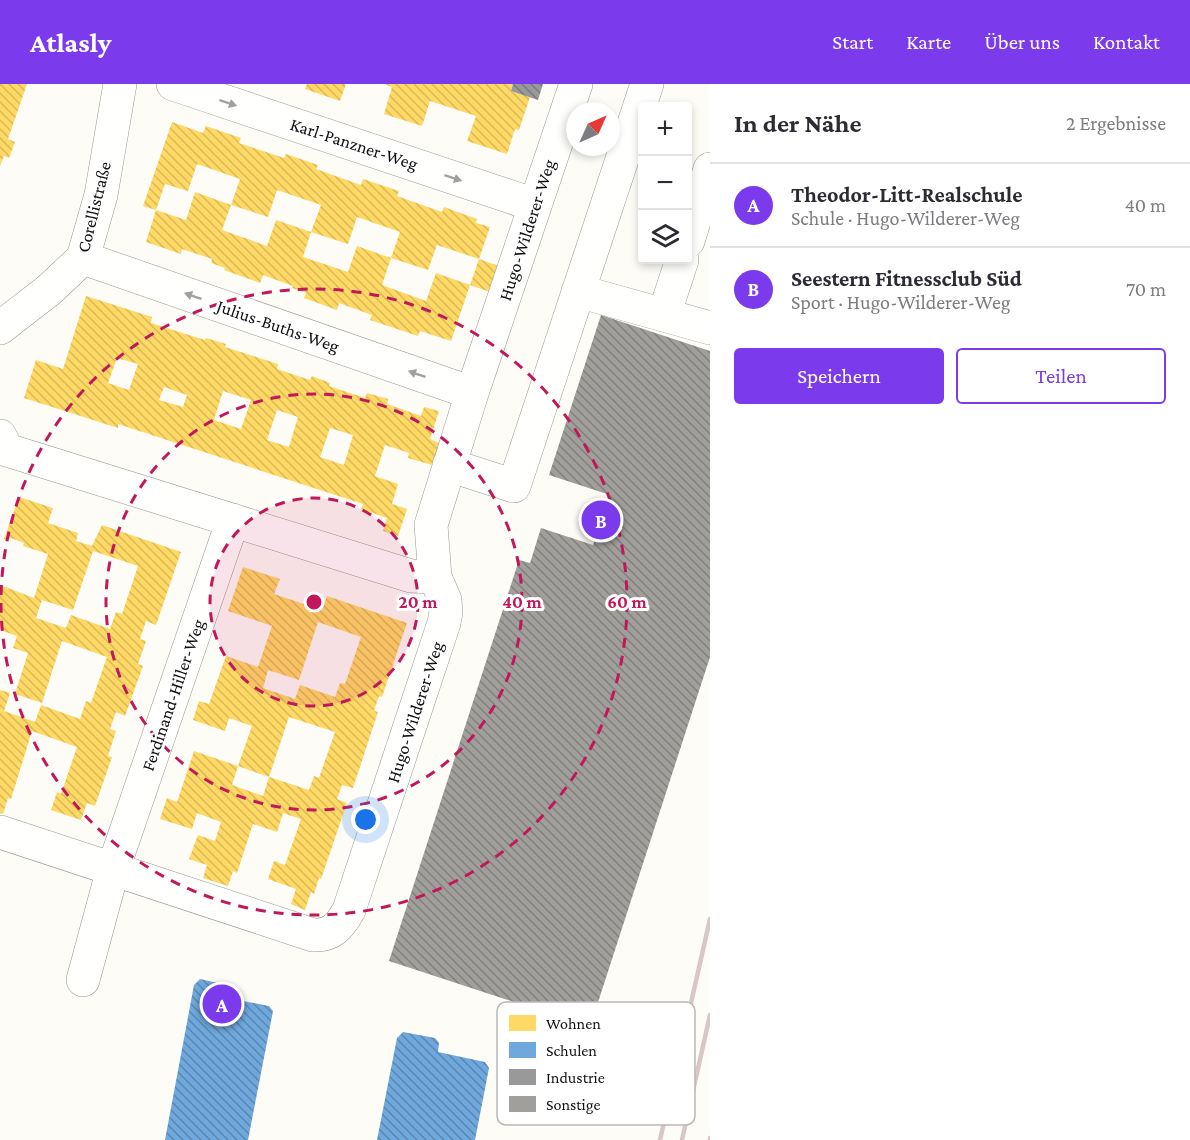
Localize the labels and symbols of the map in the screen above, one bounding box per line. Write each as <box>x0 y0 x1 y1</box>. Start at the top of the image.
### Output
one-way arrow <box>219 98 237 108</box>
north arrow <box>566 102 620 156</box>
street label: Karl-Panzner-Weg <box>288 114 421 174</box>
street label: Hugo-Wilderer-Weg <box>495 157 559 303</box>
street label: Corellistraße <box>73 159 115 254</box>
one-way arrow <box>444 173 462 183</box>
one-way arrow <box>184 291 202 301</box>
street label: Julius-Buths-Weg <box>212 295 342 356</box>
one-way arrow <box>408 369 426 379</box>
pin: B <box>582 498 620 542</box>
centre of rings <box>304 592 324 612</box>
text: 20 m <box>399 592 438 612</box>
text: 40 m <box>502 592 542 612</box>
text: 60 m <box>607 592 647 612</box>
street label: Ferdinand-Hiller-Weg <box>138 616 208 773</box>
street label: Hugo-Wilderer-Weg <box>383 639 447 785</box>
your location <box>351 805 380 834</box>
pin: A <box>202 982 242 1026</box>
legend <box>497 1002 695 1125</box>
text: Wohnen <box>546 1015 601 1032</box>
text: Schulen <box>546 1042 597 1059</box>
text: Industrie <box>546 1069 605 1086</box>
text: Sonstige <box>546 1096 600 1114</box>

